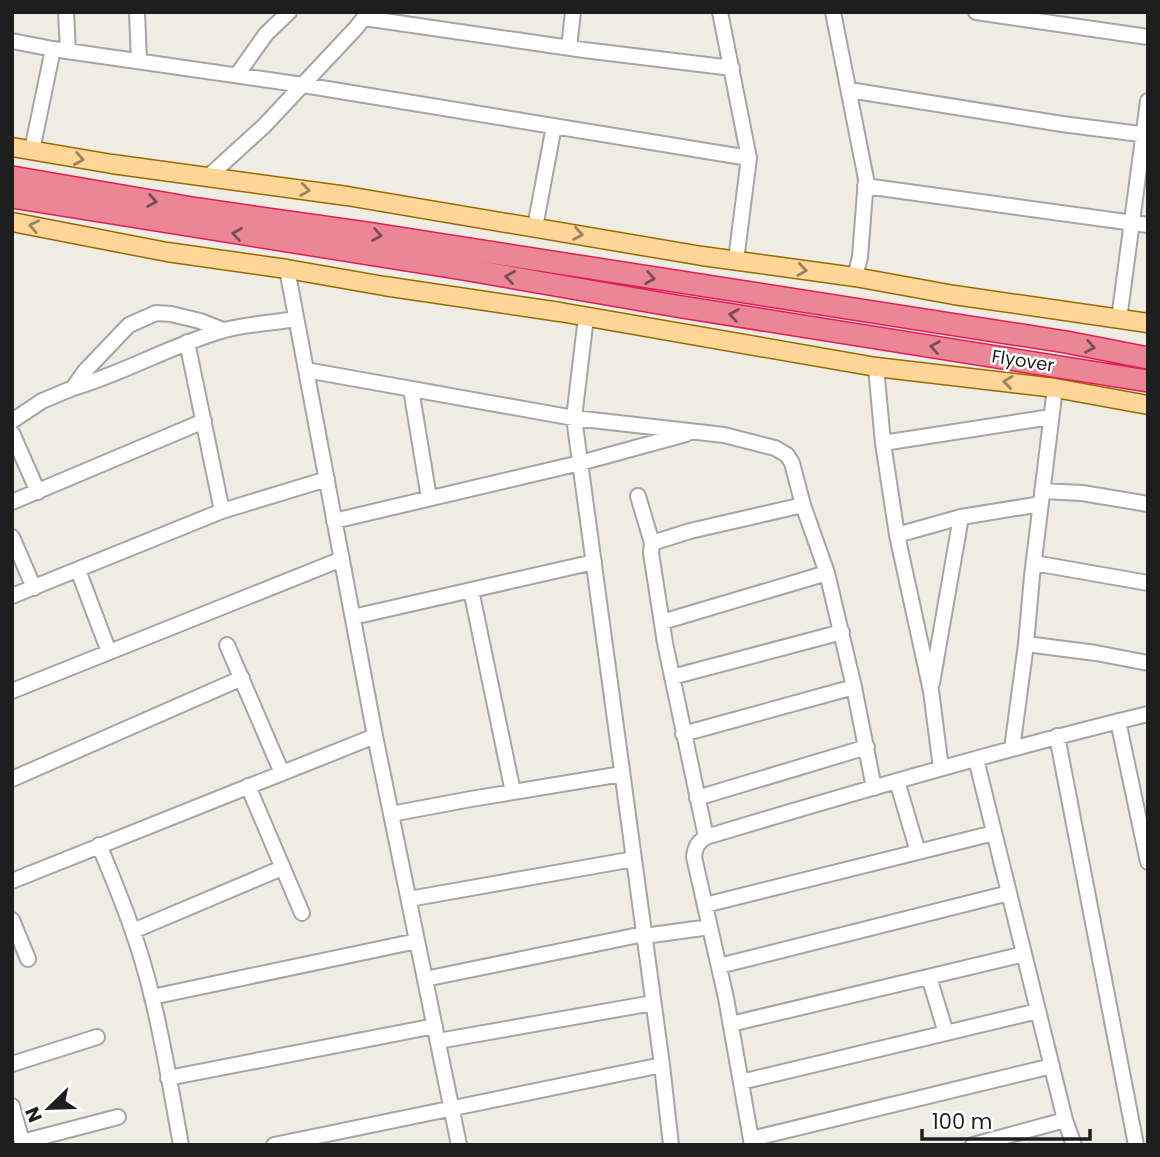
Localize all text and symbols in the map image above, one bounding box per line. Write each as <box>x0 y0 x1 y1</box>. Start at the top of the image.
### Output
one-way arrow <box>74 151 85 166</box>
one-way arrow <box>299 183 311 198</box>
one-way arrow <box>146 193 158 208</box>
one-way arrow <box>28 219 40 234</box>
one-way arrow <box>572 226 584 241</box>
one-way arrow <box>231 227 243 242</box>
one-way arrow <box>371 227 383 242</box>
one-way arrow <box>797 262 808 277</box>
one-way arrow <box>504 270 516 285</box>
one-way arrow <box>644 270 656 285</box>
one-way arrow <box>728 308 740 323</box>
one-way arrow <box>1084 338 1096 353</box>
one-way arrow <box>929 340 941 355</box>
street label: Flyover <box>990 343 1056 378</box>
one-way arrow <box>1002 374 1014 389</box>
north arrow <box>14 1073 84 1143</box>
scale bar <box>922 1098 1090 1142</box>
text: N <box>19 1103 49 1126</box>
text: 100 m <box>932 1107 992 1136</box>

